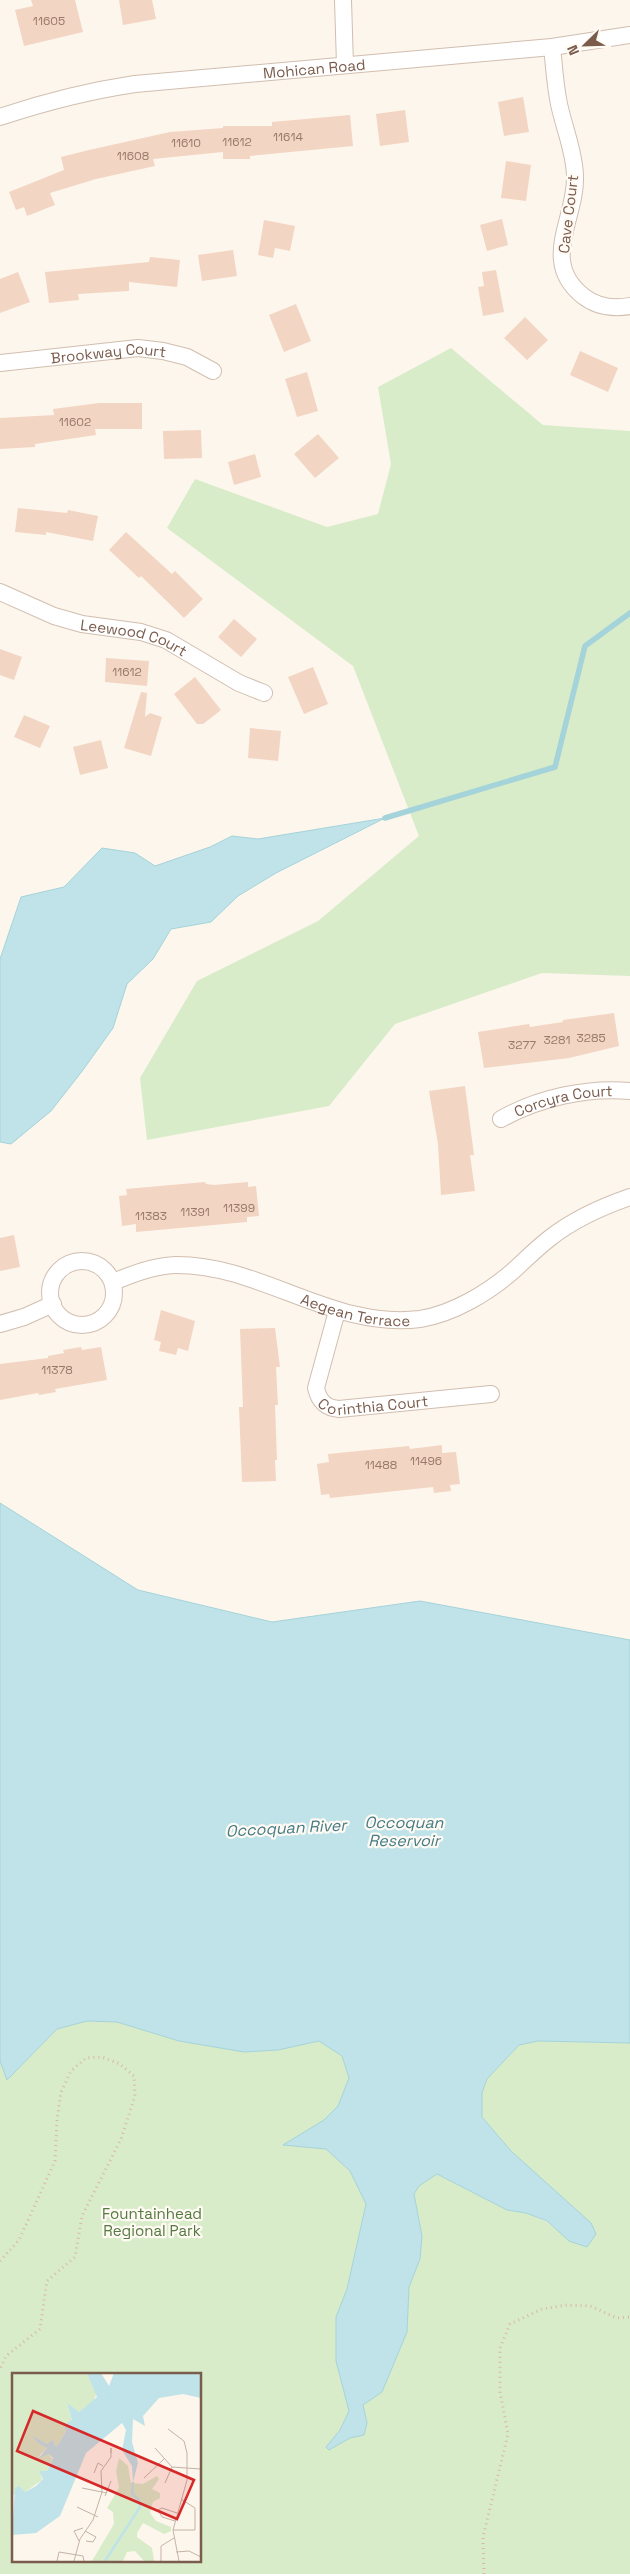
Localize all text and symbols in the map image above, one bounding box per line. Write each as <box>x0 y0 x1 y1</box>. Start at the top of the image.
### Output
house number: 11605 <box>33 13 65 29</box>
north arrow <box>560 20 610 70</box>
text: N <box>563 42 583 58</box>
street label: Mohican Road <box>262 54 366 82</box>
house number: 11614 <box>273 129 303 145</box>
house number: 11612 <box>222 134 252 150</box>
house number: 11610 <box>171 135 201 151</box>
house number: 11608 <box>117 148 149 164</box>
street label: Cave Court <box>554 174 582 254</box>
street label: Brookway Court <box>50 338 167 367</box>
house number: 11602 <box>59 414 91 430</box>
street label: Leewood Court <box>79 614 191 660</box>
house number: 11612 <box>112 664 142 680</box>
house number: 3285 <box>576 1030 606 1046</box>
house number: 3281 <box>544 1032 570 1048</box>
house number: 3277 <box>508 1037 536 1053</box>
street label: Corcyra Court <box>511 1081 613 1121</box>
house number: 11399 <box>223 1200 255 1216</box>
house number: 11391 <box>180 1204 210 1220</box>
house number: 11383 <box>135 1208 167 1224</box>
street label: Aegean Terrace <box>298 1289 411 1330</box>
house number: 11378 <box>41 1362 73 1378</box>
street label: Corinthia Court <box>314 1391 429 1419</box>
house number: 11496 <box>410 1453 442 1469</box>
house number: 11488 <box>365 1457 397 1473</box>
water label: Occoquan Reservoir <box>365 1812 445 1851</box>
water label: Occoquan River <box>225 1814 349 1842</box>
park label: Fountainhead Regional Park <box>102 2204 202 2240</box>
inset map <box>12 2373 201 2562</box>

